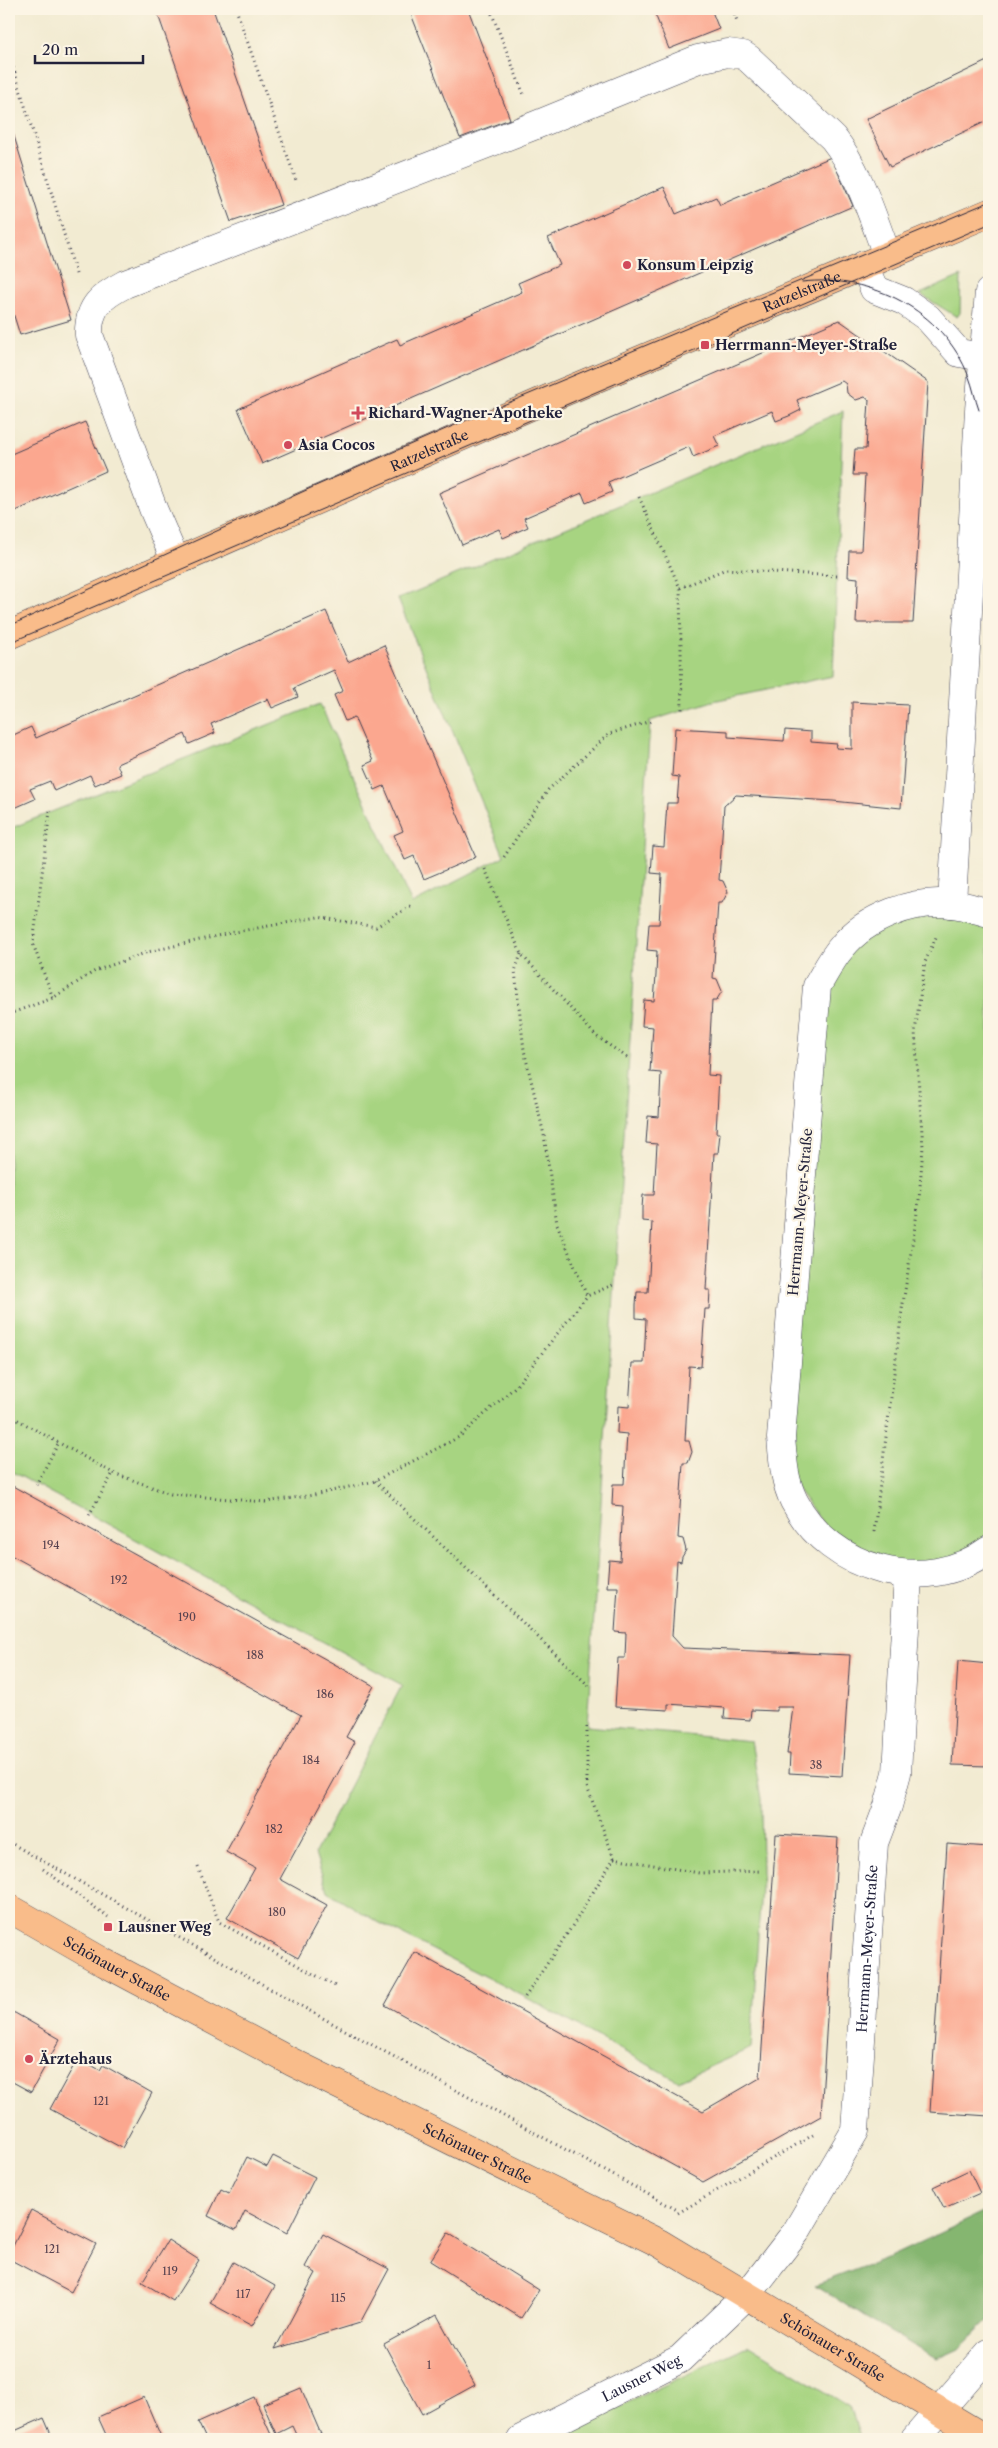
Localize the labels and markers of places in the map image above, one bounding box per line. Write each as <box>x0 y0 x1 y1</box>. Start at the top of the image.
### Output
place label: Konsum Leipzig <box>637 256 754 274</box>
marker: Konsum Leipzig <box>621 259 633 271</box>
place label: Herrmann-Meyer-Straße <box>715 336 897 354</box>
marker: Herrmann-Meyer-Straße <box>699 339 711 351</box>
place label: Richard-Wagner-Apotheke <box>368 404 563 422</box>
marker: Richard-Wagner-Apotheke <box>352 407 364 419</box>
place label: Asia Cocos <box>297 436 375 454</box>
marker: Asia Cocos <box>282 439 294 451</box>
place label: Lausner Weg <box>118 1918 212 1936</box>
marker: Lausner Weg <box>102 1921 114 1933</box>
place label: Ärztehaus <box>38 2050 112 2068</box>
marker: Ärztehaus <box>23 2053 35 2065</box>

